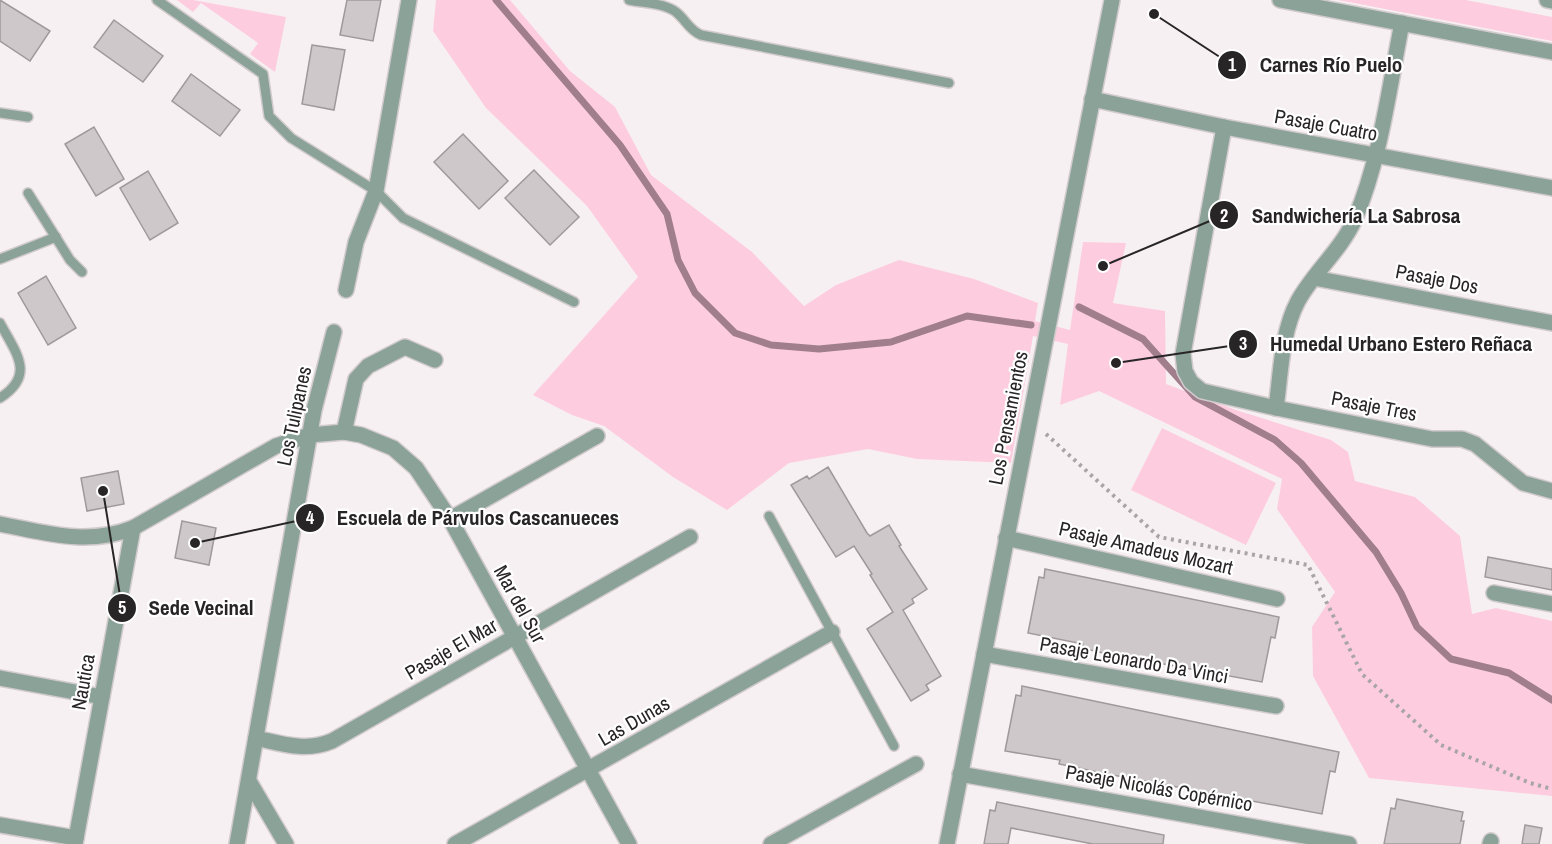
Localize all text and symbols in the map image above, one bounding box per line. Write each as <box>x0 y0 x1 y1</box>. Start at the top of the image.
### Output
callout: Carnes Río Puelo <box>1217 45 1414 84</box>
text: Carnes Río Puelo <box>1260 50 1402 79</box>
text: 1 <box>1228 52 1237 77</box>
street label: Pasaje Cuatro <box>1273 102 1380 147</box>
callout: Sandwichería La Sabrosa <box>1209 196 1472 235</box>
text: Sandwichería La Sabrosa <box>1252 201 1461 230</box>
text: 2 <box>1220 203 1228 228</box>
street label: Pasaje Dos <box>1393 257 1481 300</box>
callout: Humedal Urbano Estero Reñaca <box>1228 324 1544 363</box>
text: Humedal Urbano Estero Reñaca <box>1270 329 1533 358</box>
text: 3 <box>1239 331 1247 356</box>
street label: Los Pensamientos <box>981 349 1034 487</box>
street label: Los Tulipanes <box>270 364 317 468</box>
street label: Pasaje Tres <box>1329 384 1419 427</box>
callout: Escuela de Párvulos Cascanueces <box>295 498 631 537</box>
text: Escuela de Párvulos Cascanueces <box>337 503 619 532</box>
text: 4 <box>306 505 315 530</box>
street label: Pasaje Amadeus Mozart <box>1056 514 1236 581</box>
street label: Mar del Sur <box>488 560 553 648</box>
callout: Sede Vecinal <box>107 588 266 627</box>
text: Sede Vecinal <box>149 593 254 622</box>
text: 5 <box>118 595 126 620</box>
street label: Pasaje El Mar <box>400 611 502 686</box>
street label: Pasaje Leonardo Da Vinci <box>1038 630 1231 689</box>
street label: Nautica <box>64 652 101 712</box>
street label: Las Dunas <box>593 689 674 752</box>
street label: Pasaje Nicolás Copérnico <box>1063 758 1255 817</box>

